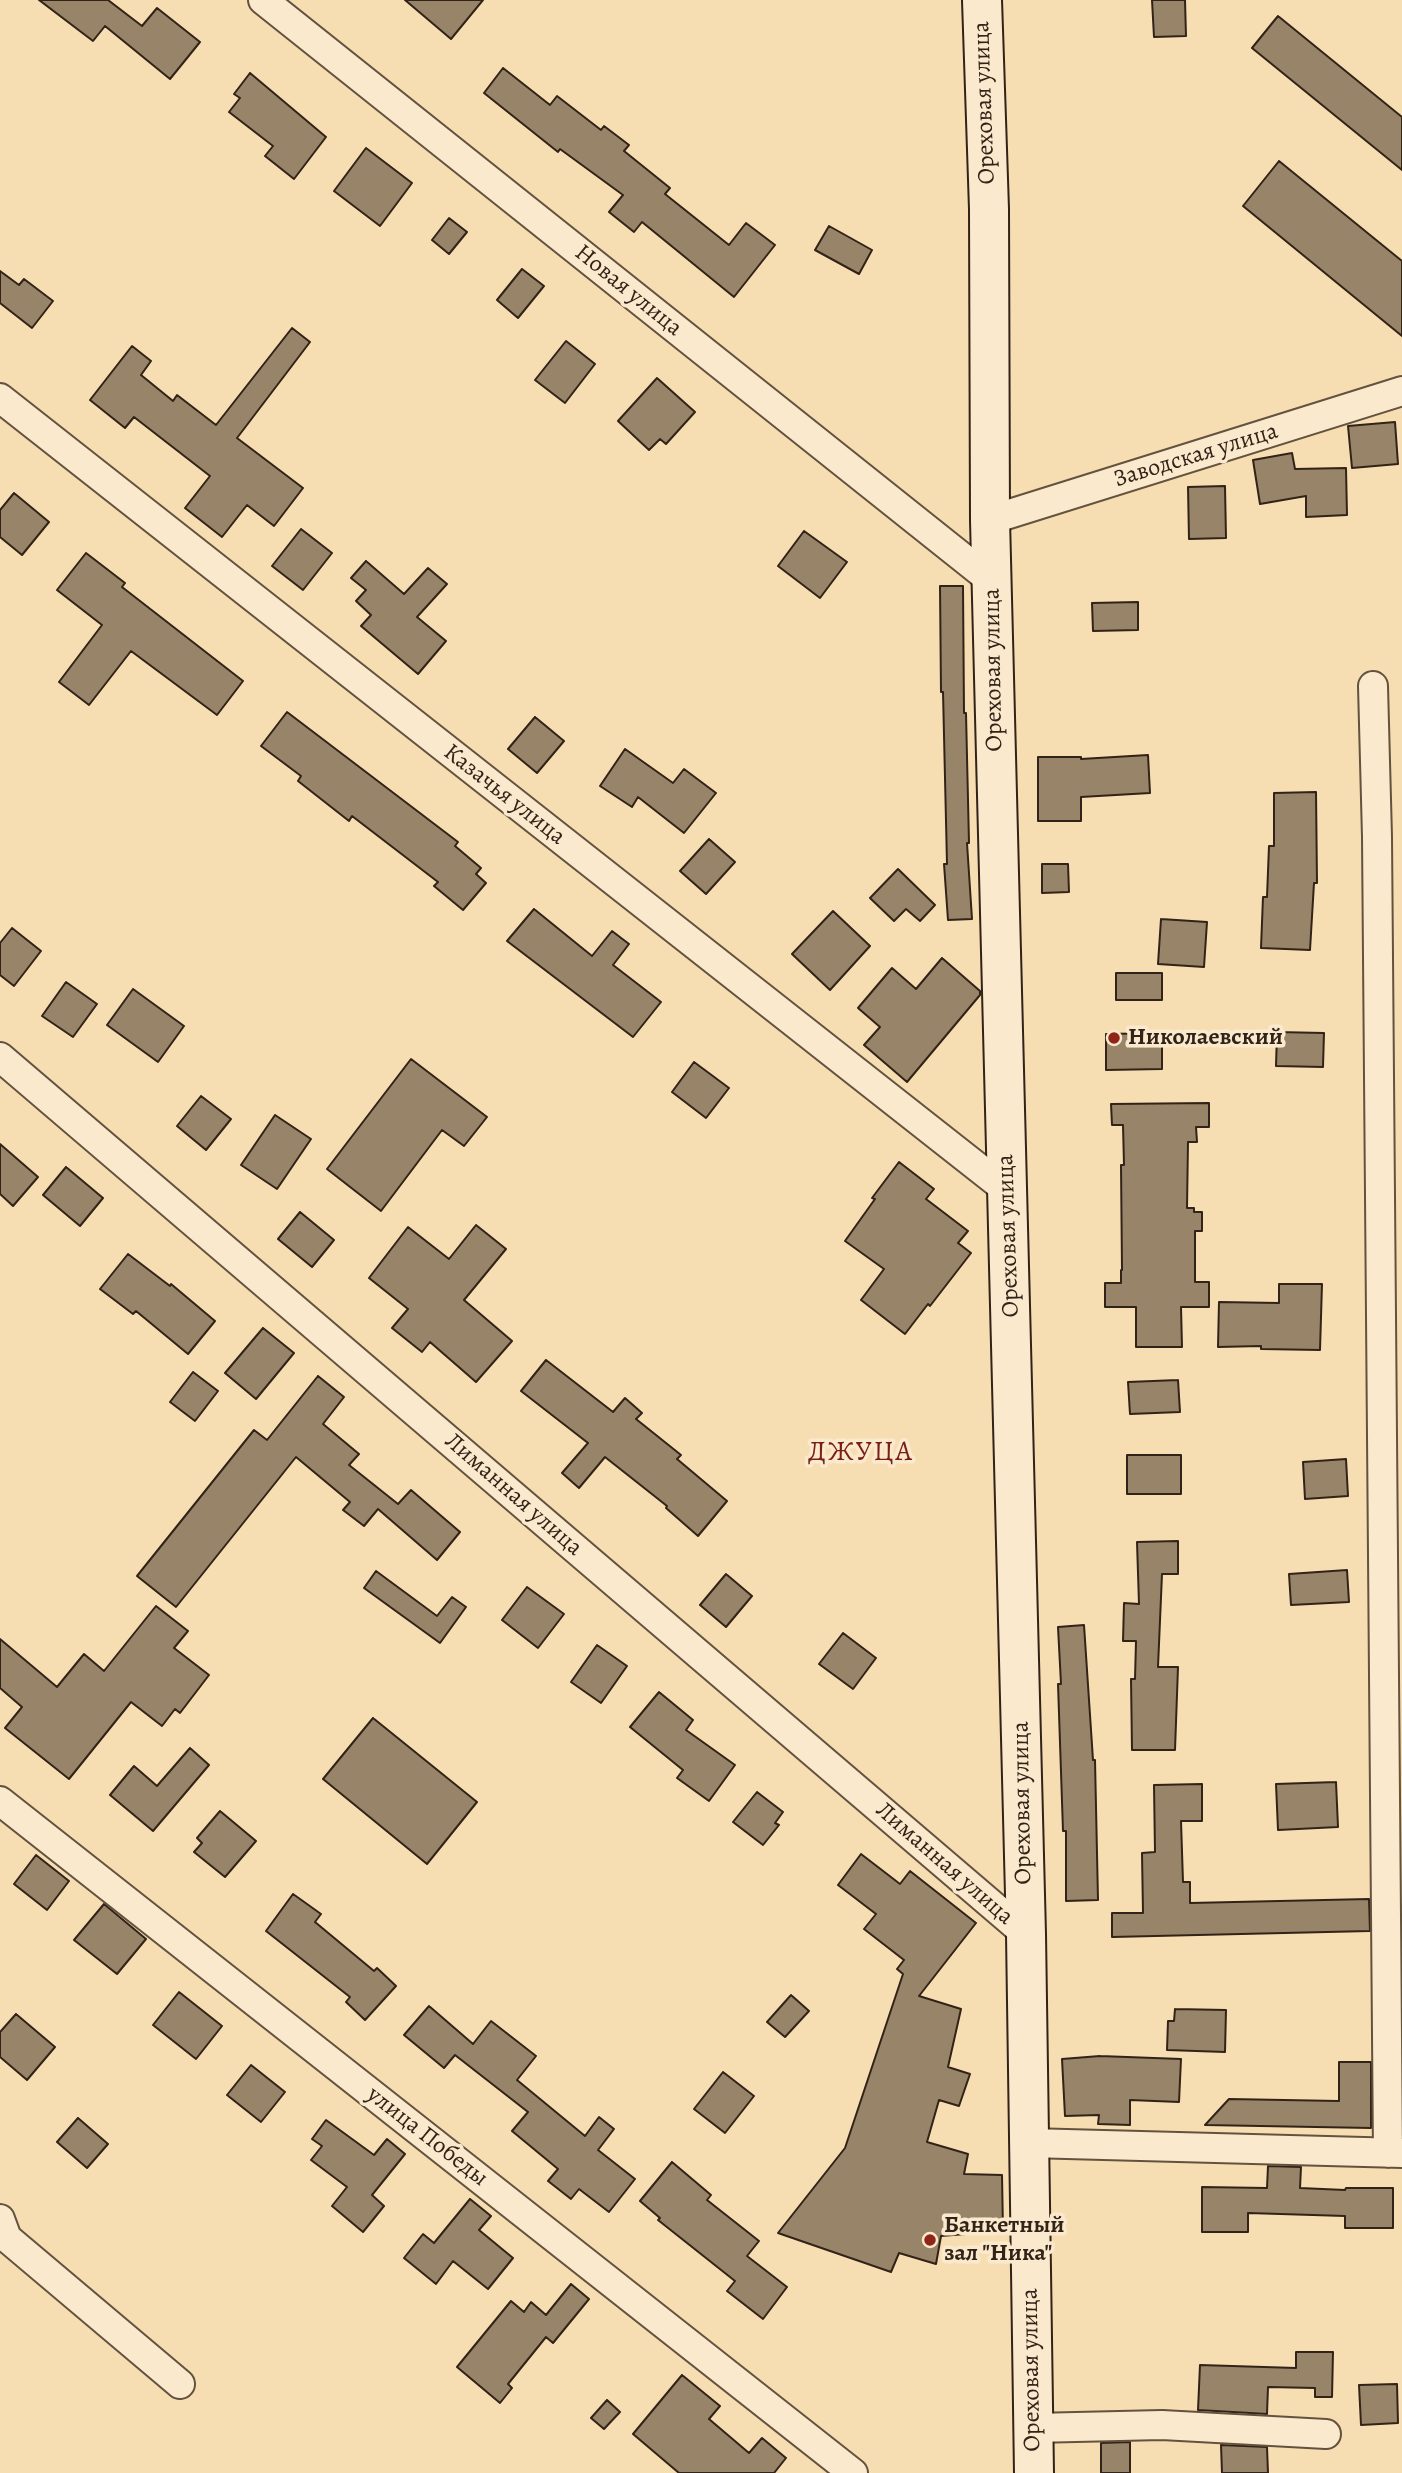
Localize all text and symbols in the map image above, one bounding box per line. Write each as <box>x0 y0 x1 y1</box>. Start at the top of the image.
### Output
street label: Ореховая улица <box>968 21 1002 185</box>
street label: Новая улица <box>568 239 688 343</box>
street label: Заводская улица <box>1110 417 1282 495</box>
street label: Ореховая улица <box>978 588 1010 752</box>
street label: Казачья улица <box>437 738 571 852</box>
place label: Николаевский <box>1128 1024 1283 1052</box>
marker: Николаевский <box>1106 1030 1122 1046</box>
street label: Ореховая улица <box>992 1154 1026 1318</box>
street label: Лиманная улица <box>438 1427 588 1563</box>
district label: ДЖУЦА <box>809 1436 913 1470</box>
street label: Ореховая улица <box>1007 1721 1039 1885</box>
street label: Лиманная улица <box>869 1796 1019 1932</box>
street label: улица Победы <box>361 2081 493 2193</box>
place label: Банкетный зал "Ника" <box>944 2212 1065 2268</box>
marker: Банкетный зал "Ника" <box>922 2232 938 2248</box>
street label: Ореховая улица <box>1016 2288 1048 2452</box>

